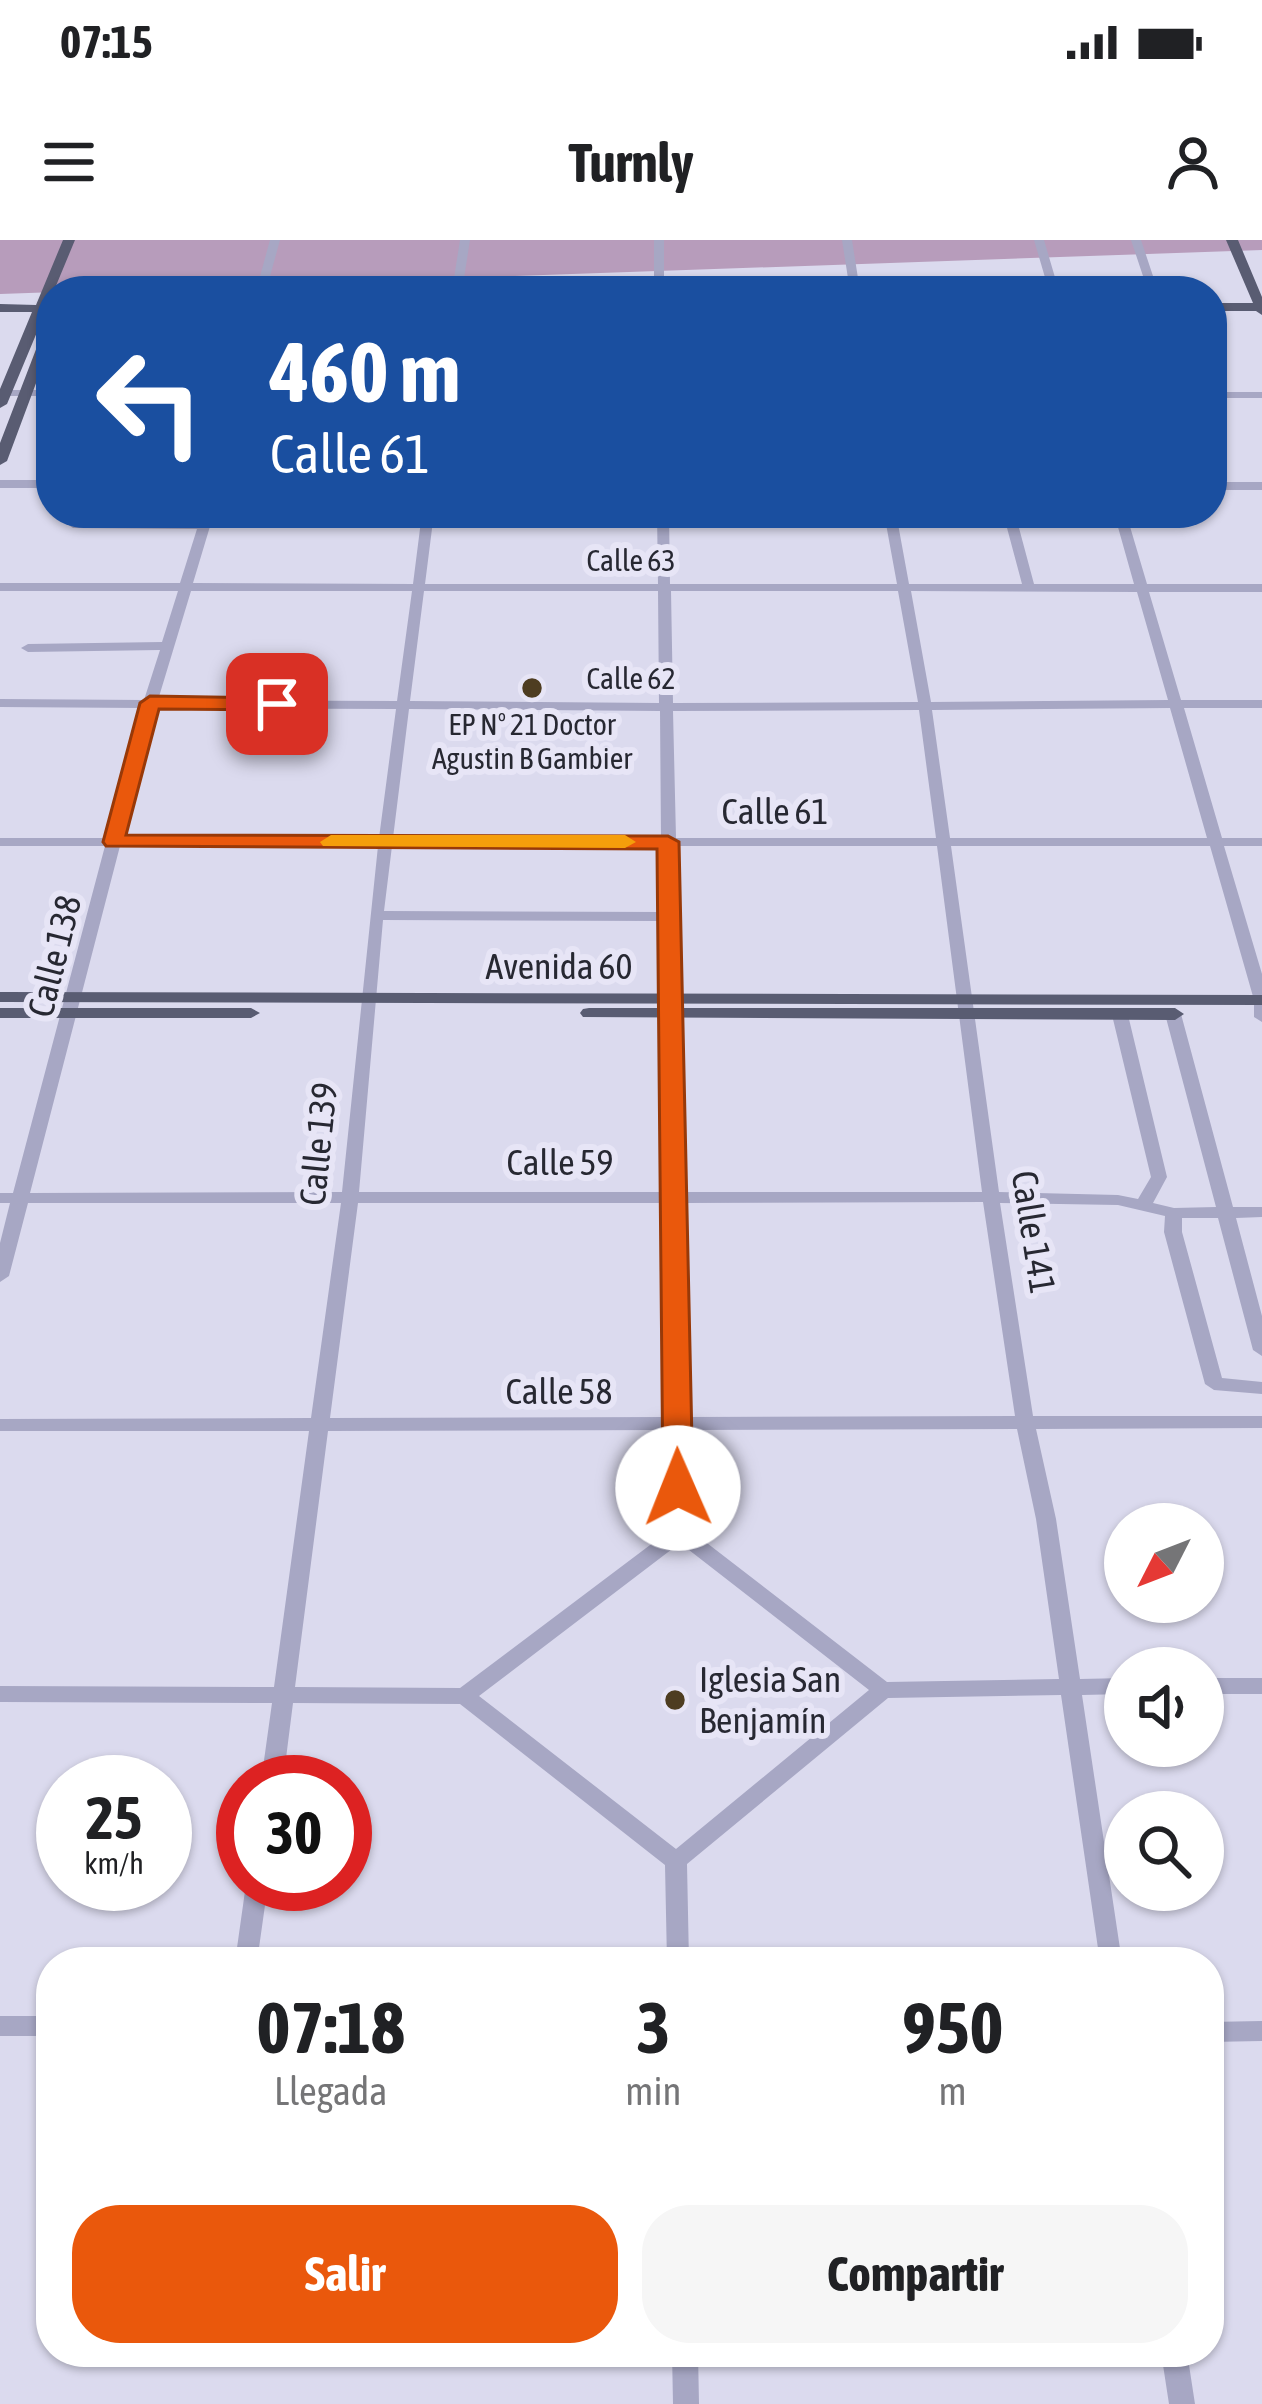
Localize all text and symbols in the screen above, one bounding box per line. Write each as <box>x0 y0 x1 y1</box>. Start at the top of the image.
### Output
text: 07:15 <box>60 16 153 68</box>
icon: menu <box>36 129 102 195</box>
icon: person <box>1160 129 1226 195</box>
text: Turnly <box>568 132 694 193</box>
icon: left <box>72 324 228 480</box>
text: 460 m <box>270 324 460 420</box>
text: Calle 61 <box>270 423 430 484</box>
street label: Calle 63 <box>587 543 675 577</box>
pin <box>226 653 328 755</box>
street label: Calle 62 <box>587 661 675 695</box>
icon: arrive <box>244 671 310 737</box>
marker: EP N° 21 Doctor Agustin B Gambier <box>519 675 545 701</box>
place label: EP N° 21 Doctor Agustin B Gambier <box>432 707 633 775</box>
street label: Calle 61 <box>722 790 828 832</box>
street label: Calle 138 <box>19 891 89 1021</box>
street label: Avenida 60 <box>486 945 632 987</box>
street label: Calle 139 <box>291 1080 345 1208</box>
street label: Calle 59 <box>507 1141 613 1183</box>
street label: Calle 141 <box>1004 1168 1064 1296</box>
street label: Calle 58 <box>506 1370 612 1412</box>
position arrow <box>615 1425 741 1551</box>
north arrow <box>1104 1503 1224 1623</box>
map controls <box>1104 1503 1224 1911</box>
button: sound <box>1104 1647 1224 1767</box>
place label: Iglesia San Benjamín <box>699 1658 841 1741</box>
marker: Iglesia San Benjamín <box>662 1687 688 1713</box>
speed limit sign: 30 <box>216 1755 372 1911</box>
text: 25 <box>86 1783 142 1852</box>
button: search <box>1104 1791 1224 1911</box>
text: km/h <box>84 1846 144 1880</box>
text: 07:18 <box>257 1986 405 2068</box>
text: 3 <box>636 1986 670 2068</box>
text: 950 <box>902 1986 1003 2068</box>
text: Llegada <box>274 2069 387 2113</box>
text: min <box>625 2069 681 2113</box>
text: m <box>939 2069 967 2113</box>
button: Salir <box>72 2205 618 2343</box>
button: Compartir <box>642 2205 1188 2343</box>

